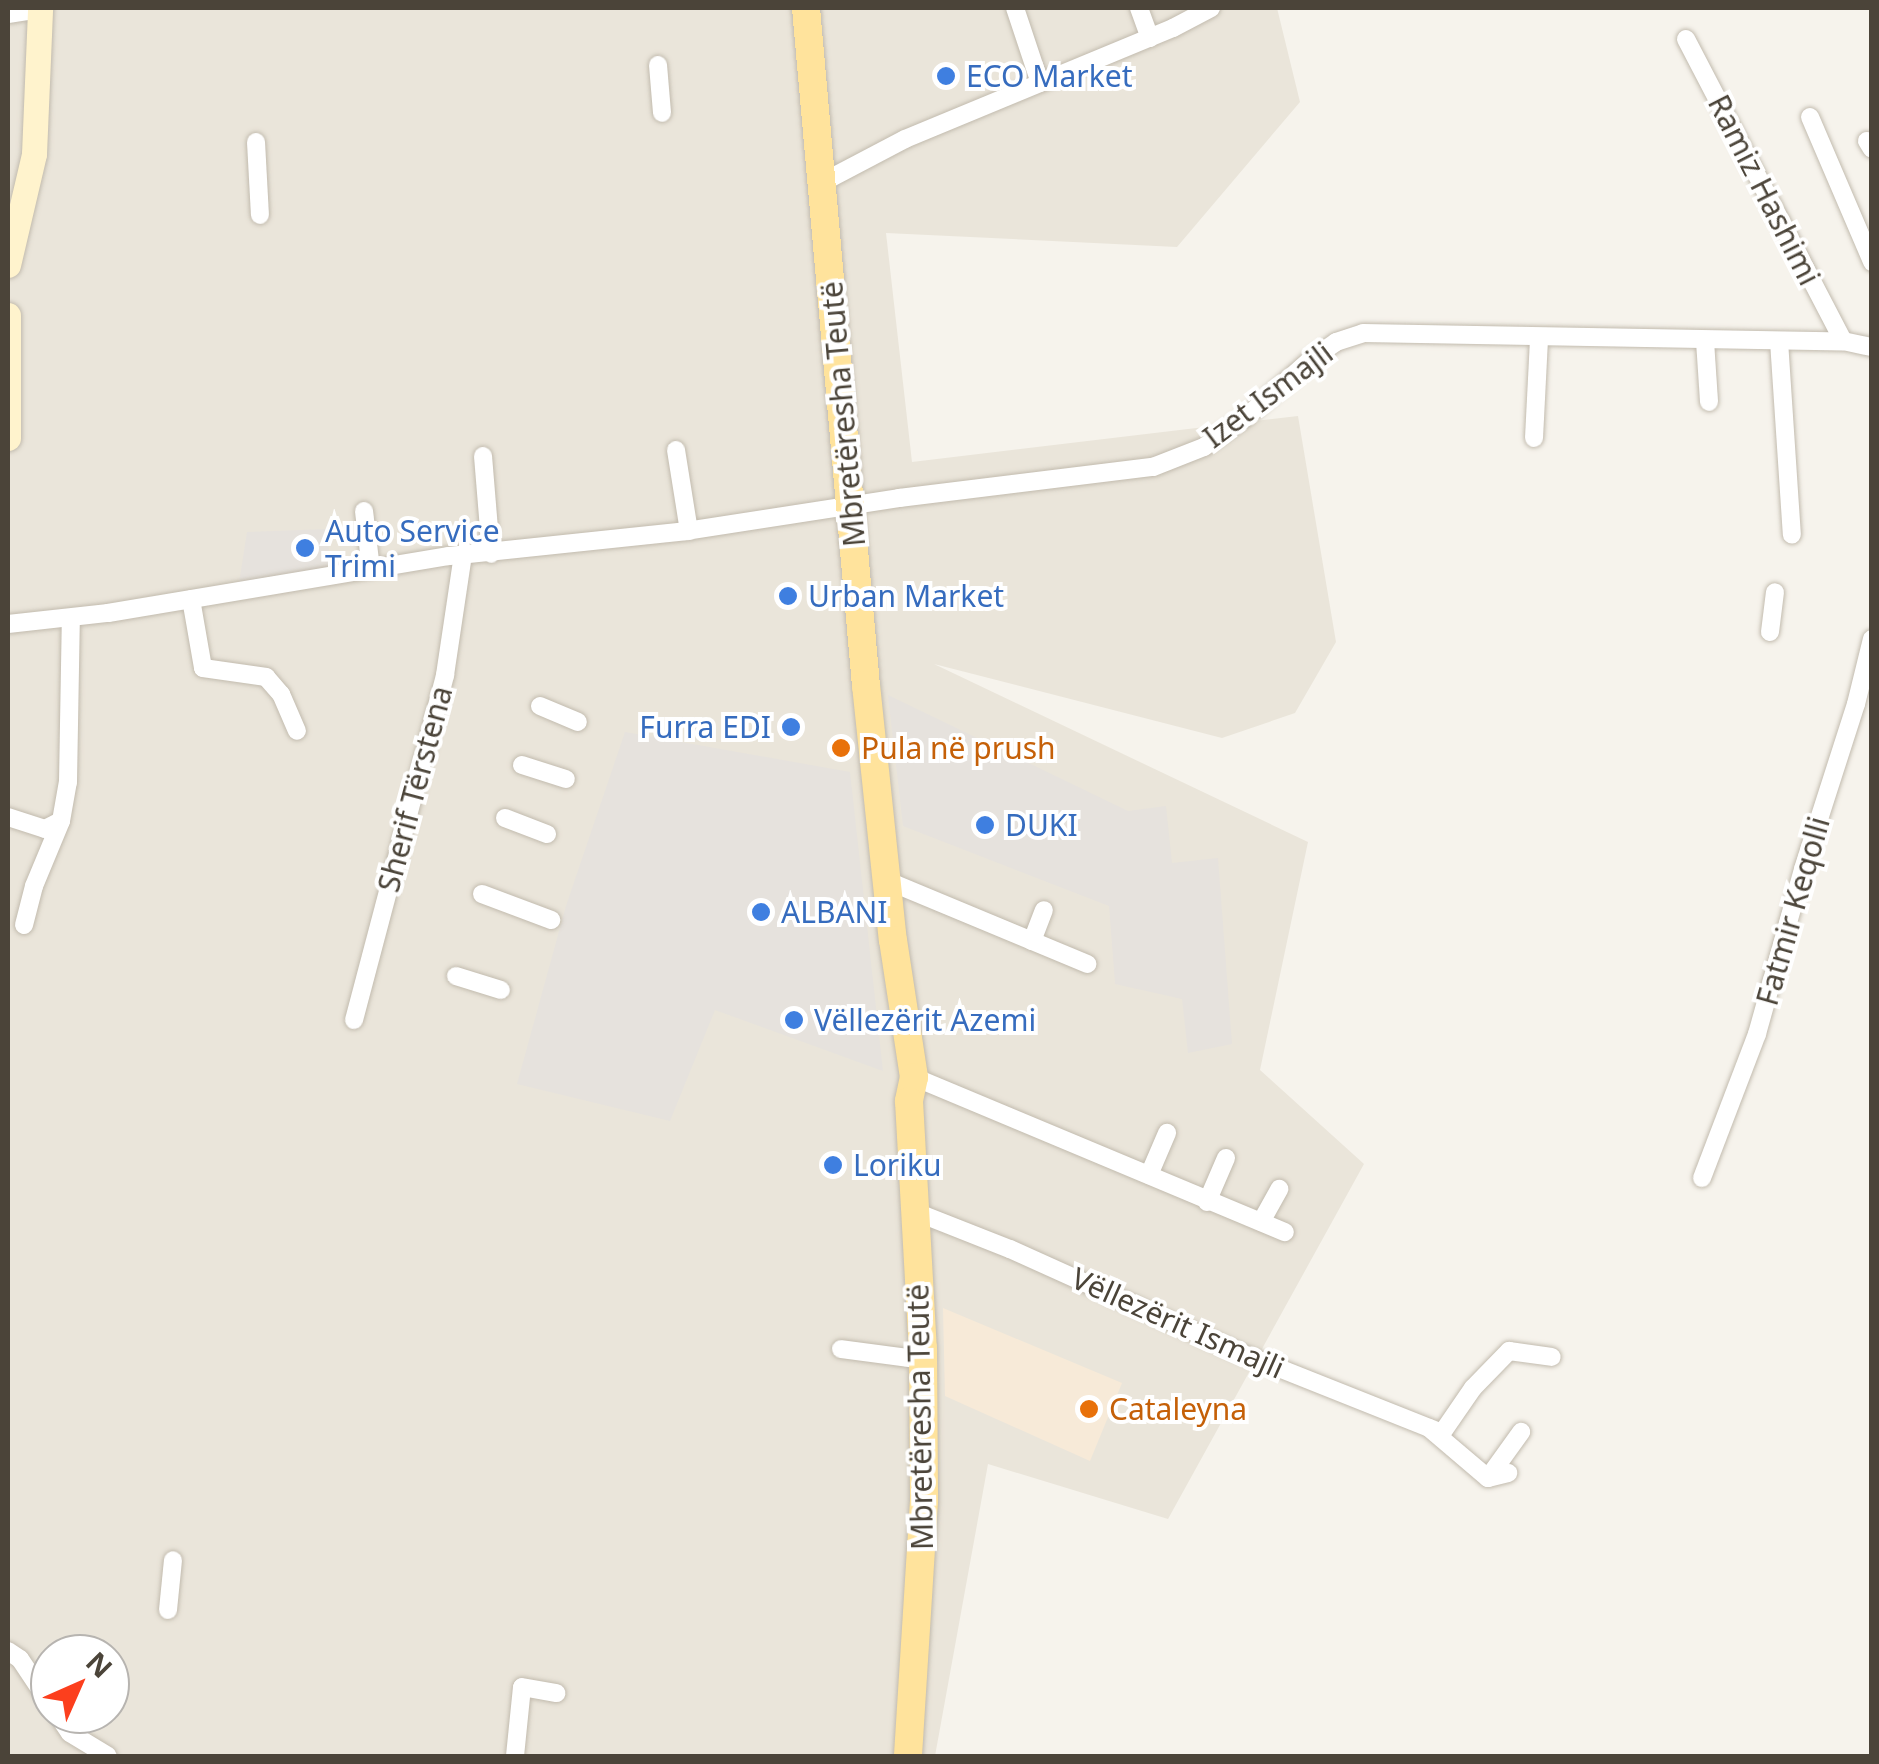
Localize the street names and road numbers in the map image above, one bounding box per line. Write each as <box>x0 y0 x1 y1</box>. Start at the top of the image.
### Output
street label: Ramiz Hashimi <box>1701 89 1827 291</box>
street label: Mbretëresha Teutë <box>813 280 873 548</box>
street label: Izet Ismajli <box>1196 335 1340 455</box>
street label: Sherif Tërstena <box>370 682 460 896</box>
street label: Fatmir Keqolli <box>1749 813 1837 1009</box>
street label: Vëllezërit Ismajli <box>1066 1260 1290 1386</box>
street label: Mbretëresha Teutë <box>900 1284 940 1550</box>

